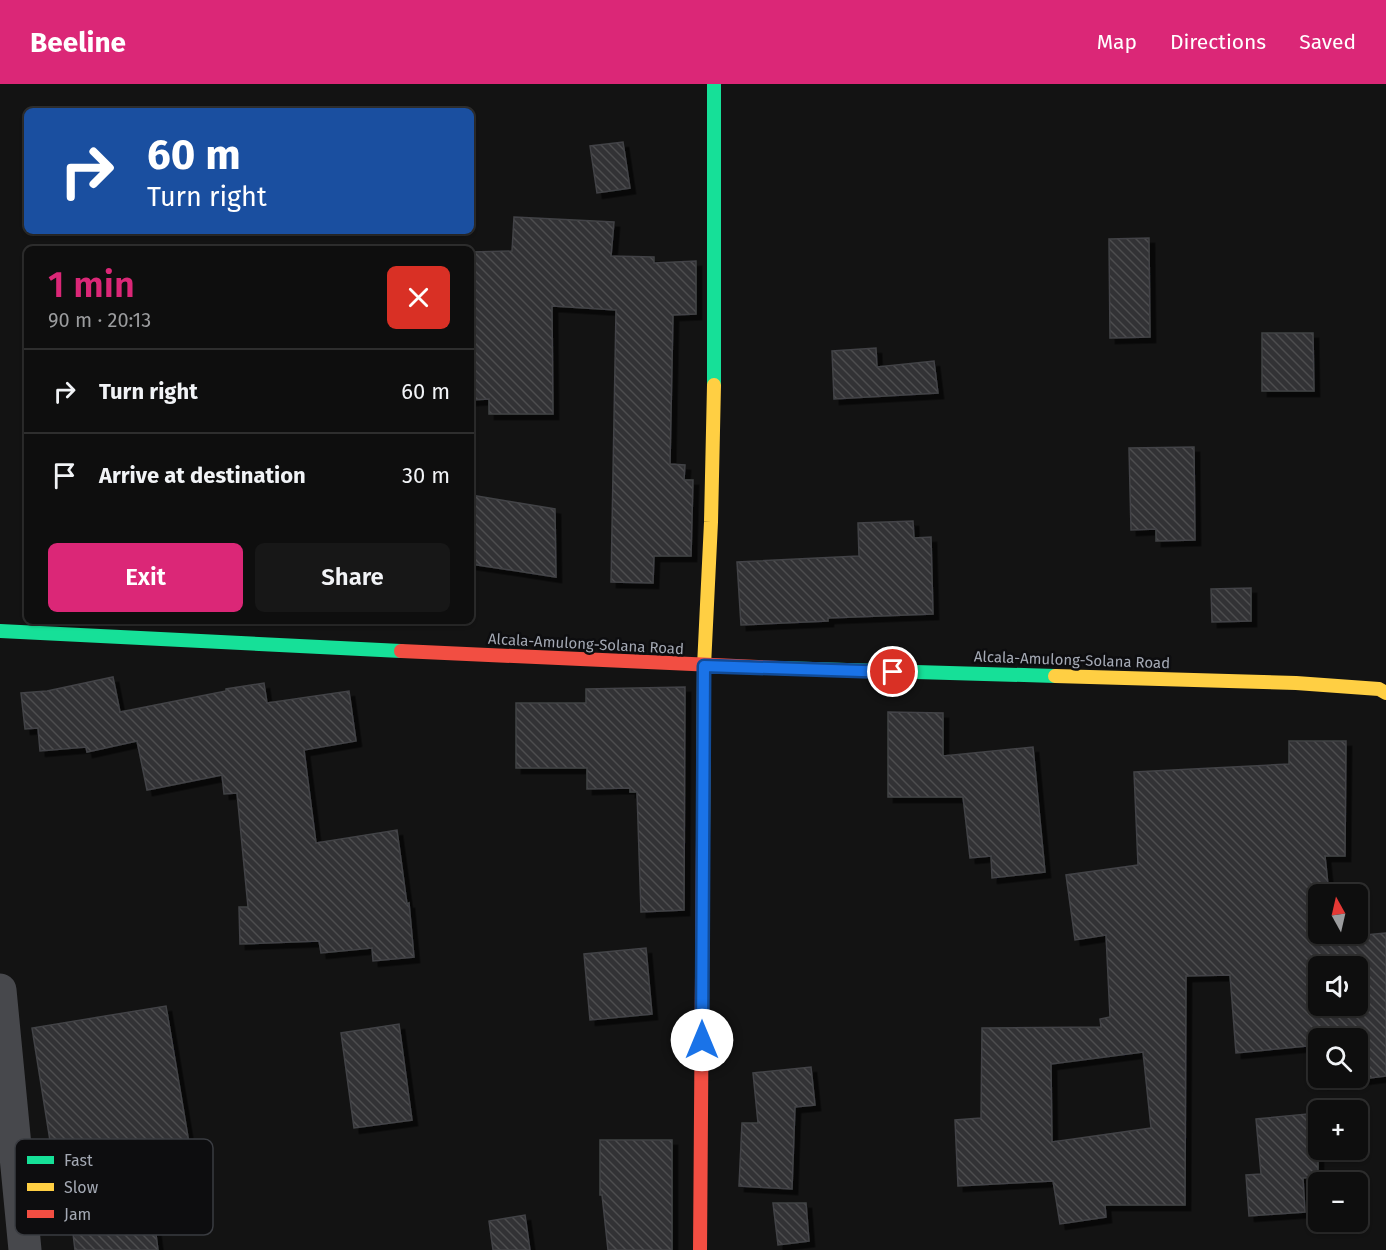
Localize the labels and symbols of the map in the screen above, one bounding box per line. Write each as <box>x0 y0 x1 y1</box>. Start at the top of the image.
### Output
street label: Alcala-Amulong-Solana Road <box>488 630 684 658</box>
pin <box>867 646 918 697</box>
street label: Alcala-Amulong-Solana Road <box>974 648 1170 672</box>
north arrow <box>1308 884 1368 944</box>
position arrow <box>670 1008 734 1072</box>
legend <box>15 1139 213 1235</box>
text: Fast <box>64 1151 93 1170</box>
text: Slow <box>64 1178 99 1197</box>
text: Jam <box>64 1205 91 1224</box>

